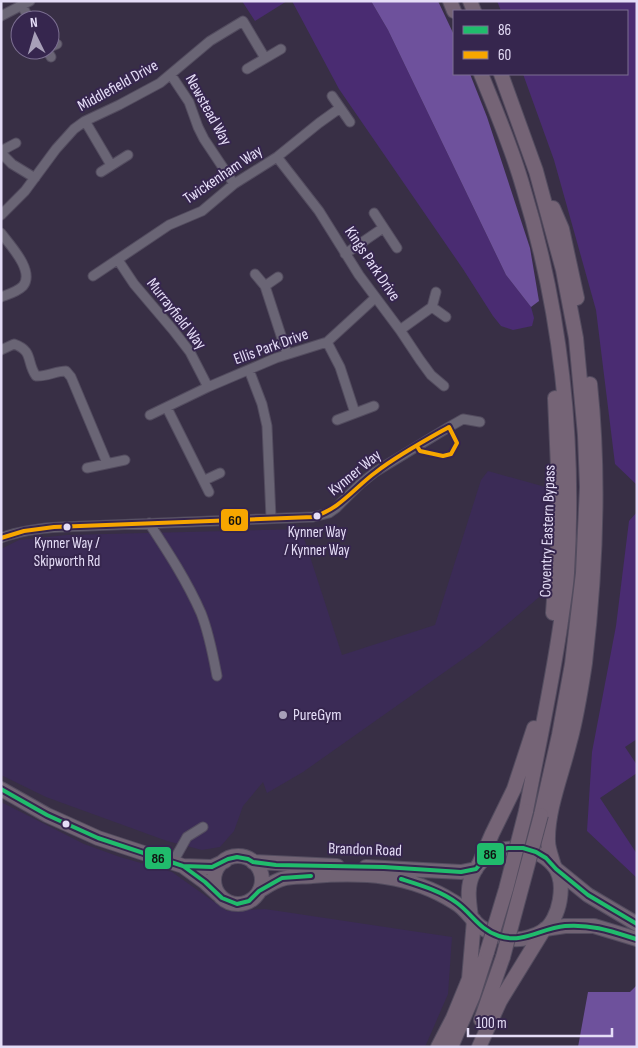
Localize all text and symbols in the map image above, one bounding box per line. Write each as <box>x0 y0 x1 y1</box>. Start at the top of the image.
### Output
north arrow <box>10 10 60 60</box>
legend <box>453 10 628 75</box>
text: N <box>29 14 38 31</box>
text: 86 <box>498 21 511 40</box>
text: 60 <box>498 46 511 65</box>
street label: Middlefield Drive <box>75 56 161 116</box>
street label: Newstead Way <box>181 71 235 149</box>
street label: Twickenham Way <box>180 142 266 208</box>
street label: Kings Park Drive <box>340 223 404 305</box>
street label: Murrayfield Way <box>142 275 210 353</box>
street label: Ellis Park Drive <box>231 325 311 369</box>
street label: Kynner Way <box>325 446 385 500</box>
street label: Coventry Eastern Bypass <box>536 464 560 598</box>
line badge: 60 <box>220 508 249 532</box>
marker: Kynner Way / Kynner Way <box>312 511 322 521</box>
text: 60 <box>228 512 242 529</box>
marker: Kynner Way / Skipworth Rd <box>62 522 72 532</box>
place label: Kynner Way / Kynner Way <box>284 523 350 560</box>
place label: Kynner Way / Skipworth Rd <box>34 534 100 571</box>
place label: PureGym <box>293 706 341 725</box>
marker: PureGym <box>277 709 289 721</box>
unlabelled marker <box>61 819 71 829</box>
street label: Brandon Road <box>328 839 402 861</box>
line badge: 86 <box>476 842 505 866</box>
line badge: 86 <box>144 846 172 870</box>
text: 86 <box>483 846 497 863</box>
text: 86 <box>151 850 165 867</box>
scale bar <box>468 1006 612 1038</box>
text: 100 m <box>476 1014 507 1033</box>

